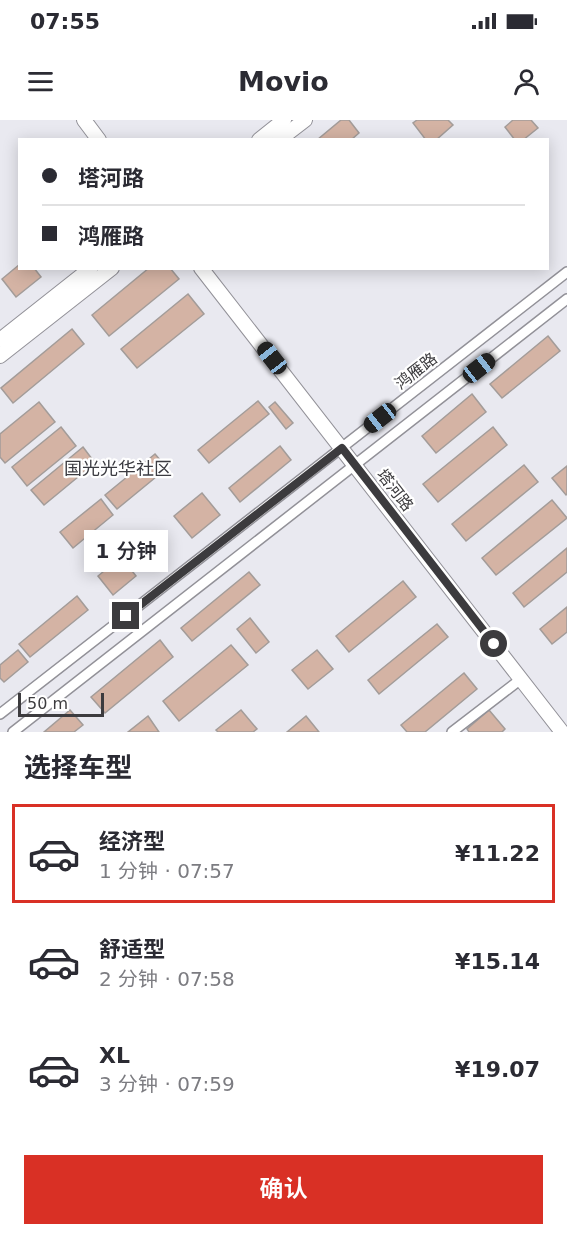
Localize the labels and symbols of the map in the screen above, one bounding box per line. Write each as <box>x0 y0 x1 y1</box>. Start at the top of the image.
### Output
car <box>254 338 290 378</box>
street label: 鸿雁路 <box>391 349 441 393</box>
car <box>459 350 499 386</box>
car <box>360 400 400 436</box>
district label: 国光光华社区 <box>64 458 172 479</box>
street label: 塔河路 <box>373 465 417 515</box>
callout: 1 分钟 <box>84 529 168 571</box>
route end <box>112 602 139 629</box>
route start <box>480 630 507 657</box>
scale bar <box>18 690 104 718</box>

